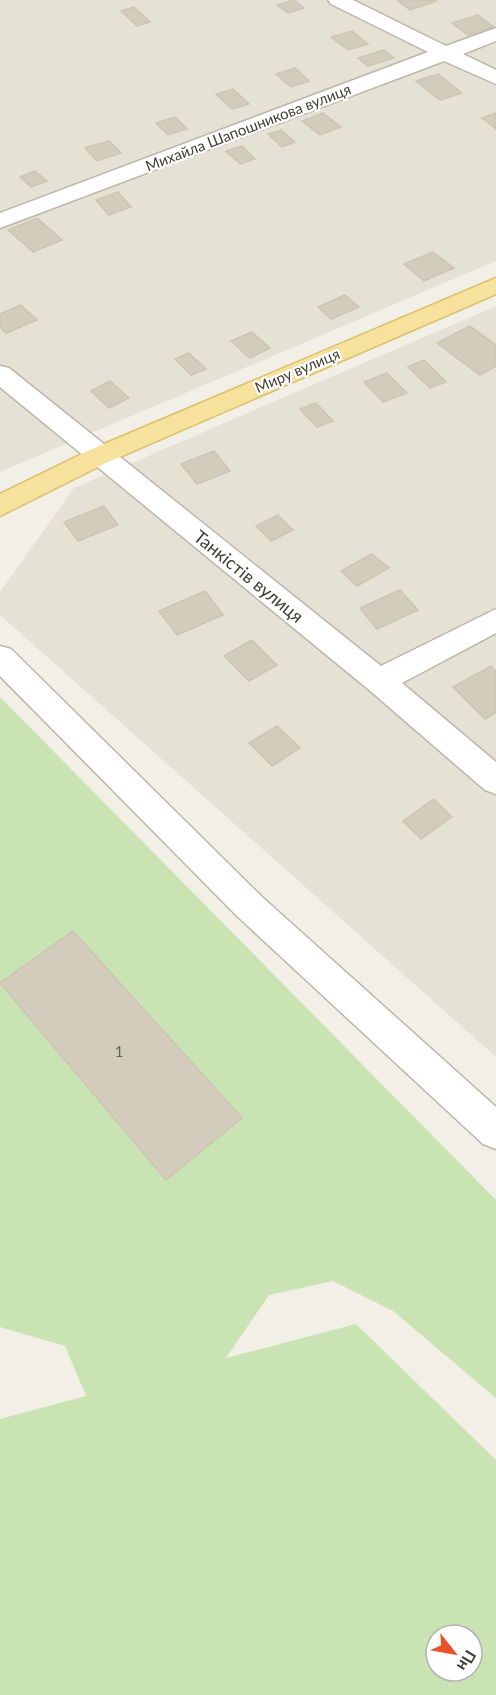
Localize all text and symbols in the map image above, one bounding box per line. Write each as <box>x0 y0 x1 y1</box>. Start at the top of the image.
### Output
street label: Михайла Шапошникова вулиця <box>143 79 353 175</box>
street label: Миру вулиця <box>252 344 342 396</box>
street label: Танкістів вулиця <box>190 525 308 627</box>
house number: 1 <box>115 1042 123 1060</box>
north arrow <box>424 1623 484 1683</box>
text: Пн <box>454 1647 481 1675</box>

